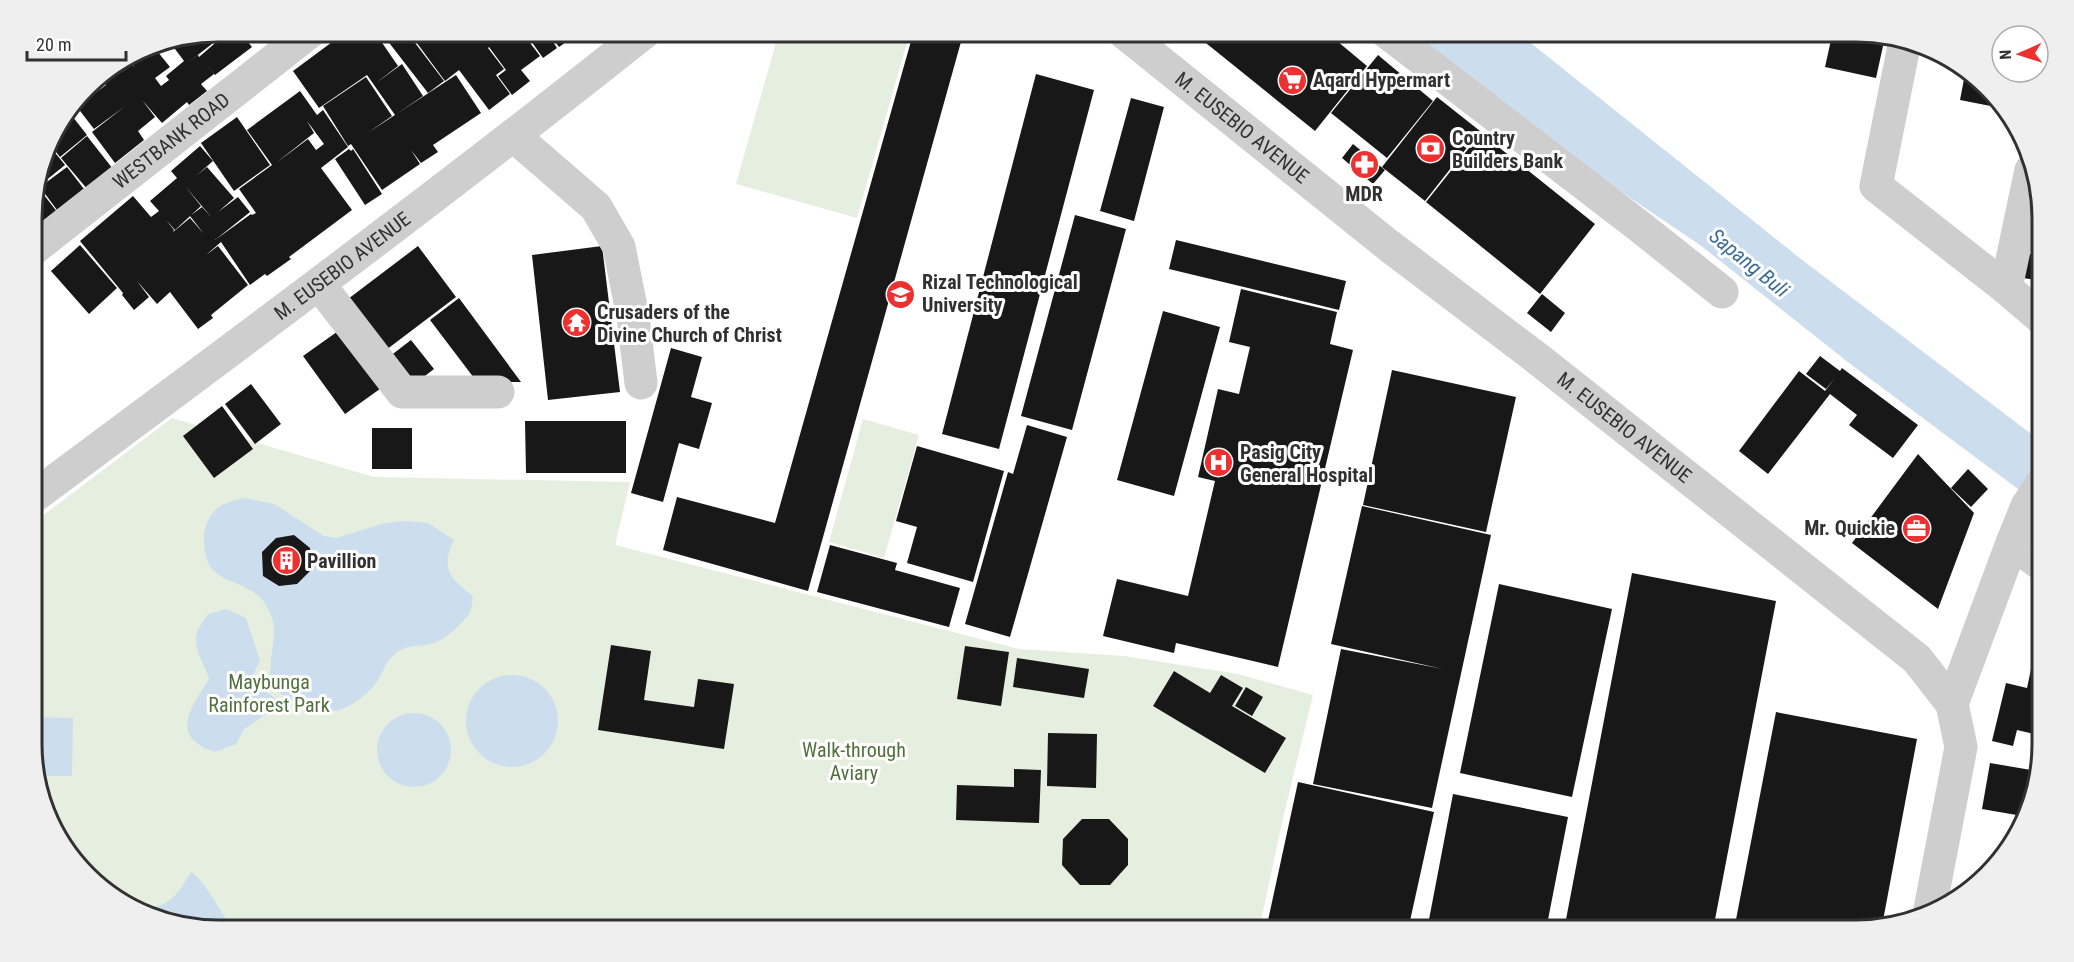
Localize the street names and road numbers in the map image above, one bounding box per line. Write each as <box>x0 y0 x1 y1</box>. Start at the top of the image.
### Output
street label: M. EUSEBIO AVENUE <box>1170 67 1314 188</box>
street label: WESTBANK ROAD <box>108 87 234 194</box>
street label: M. EUSEBIO AVENUE <box>269 207 415 325</box>
street label: M. EUSEBIO AVENUE <box>1552 367 1696 488</box>

